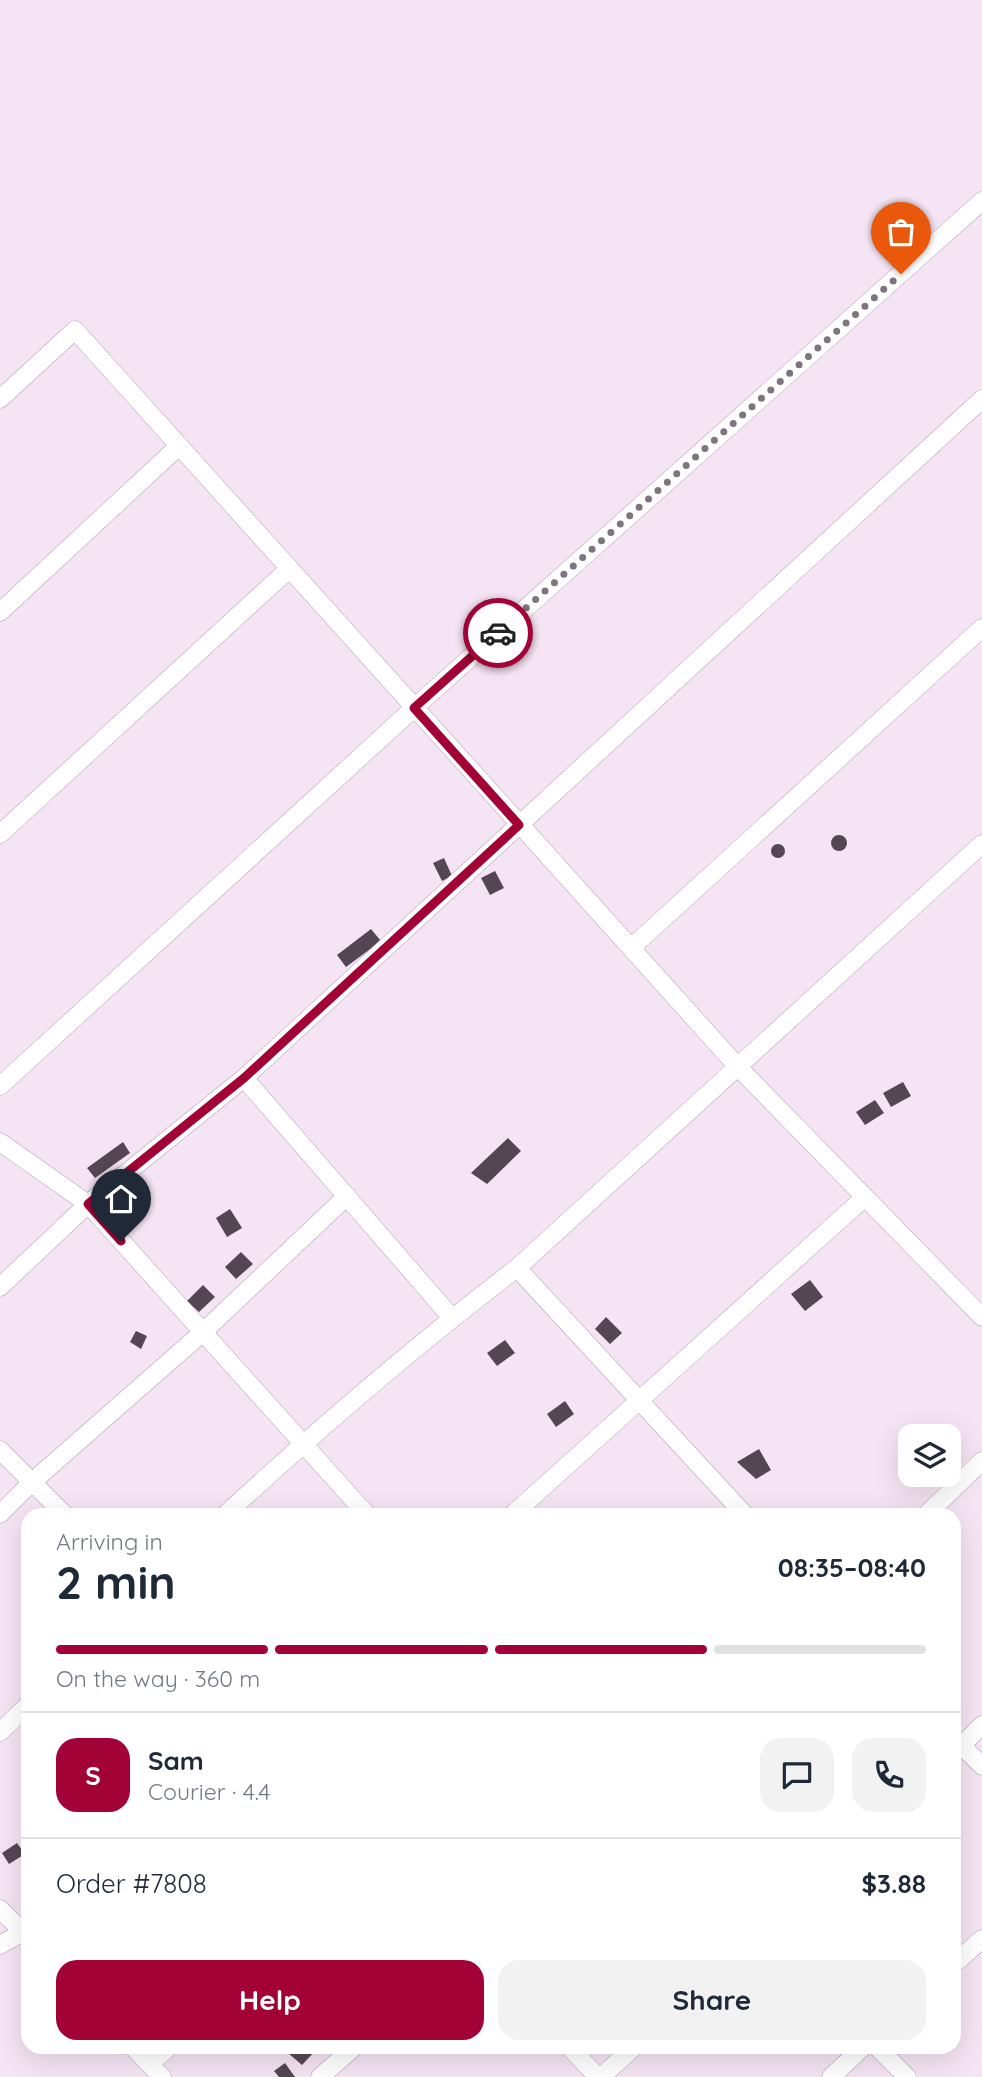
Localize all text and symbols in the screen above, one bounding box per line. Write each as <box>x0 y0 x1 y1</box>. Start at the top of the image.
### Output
pin <box>871 202 931 274</box>
icon: bag <box>882 213 920 251</box>
courier <box>463 598 533 668</box>
icon: car <box>479 614 517 652</box>
pin <box>91 1169 151 1241</box>
icon: home <box>102 1180 140 1218</box>
map controls <box>898 1424 961 1487</box>
button: layers <box>898 1424 961 1487</box>
text: Arriving in <box>56 1527 163 1556</box>
text: 08:35–08:40 <box>778 1551 926 1584</box>
text: 2 min <box>56 1553 176 1611</box>
text: On the way · 360 m <box>56 1664 260 1693</box>
button: chat <box>760 1738 834 1812</box>
button: phone <box>852 1738 926 1812</box>
text: Sam <box>148 1744 204 1777</box>
text: S <box>85 1759 101 1792</box>
text: Courier · 4.4 <box>148 1777 270 1806</box>
text: Order #7808 <box>56 1867 207 1900</box>
text: $3.88 <box>862 1867 926 1900</box>
button: Help <box>56 1960 484 2040</box>
button: Share <box>498 1960 926 2040</box>

